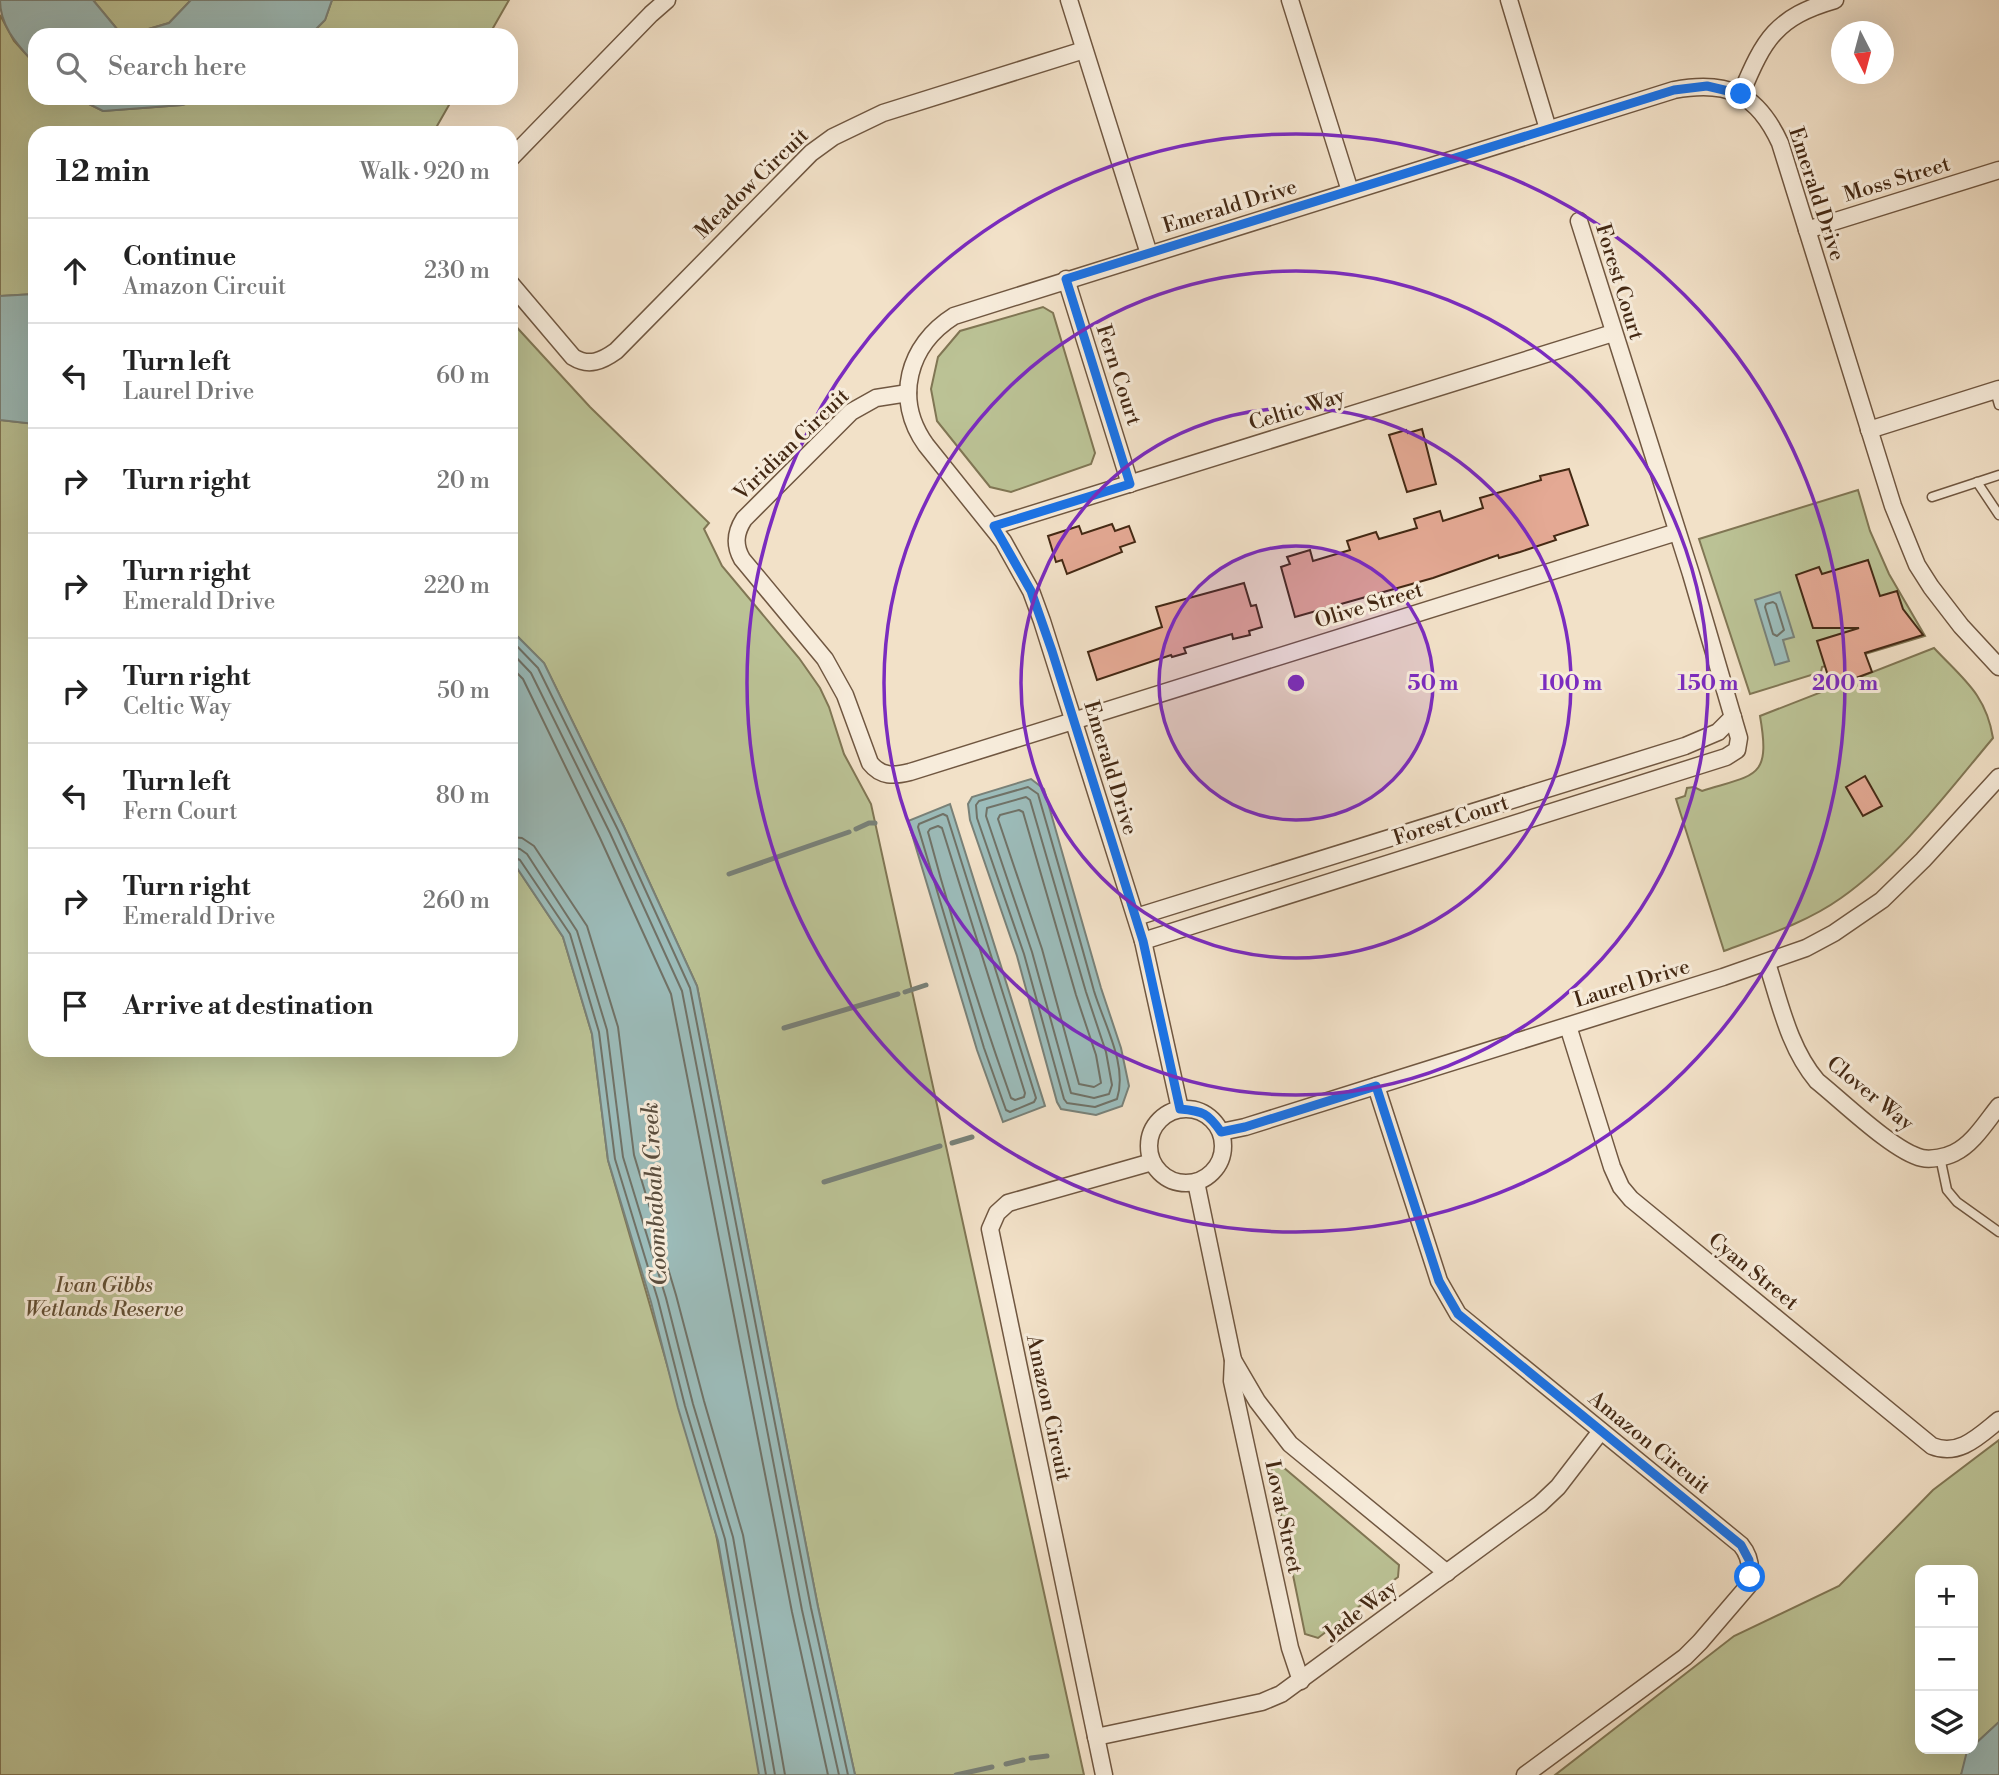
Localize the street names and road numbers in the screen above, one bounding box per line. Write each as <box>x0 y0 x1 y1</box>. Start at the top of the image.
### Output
street label: Meadow Circuit <box>689 123 815 245</box>
street label: Emerald Drive <box>1782 124 1850 264</box>
street label: Moss Street <box>1841 151 1954 209</box>
street label: Emerald Drive <box>1160 174 1300 240</box>
street label: Forest Court <box>1589 221 1649 344</box>
street label: Fern Court <box>1089 321 1147 429</box>
street label: Viridian Circuit <box>728 383 856 507</box>
street label: Celtic Way <box>1246 383 1349 437</box>
street label: Olive Street <box>1312 577 1427 635</box>
street label: Emerald Drive <box>1077 698 1143 838</box>
street label: Forest Court <box>1390 790 1513 852</box>
street label: Laurel Drive <box>1571 954 1693 1014</box>
street label: Clover Way <box>1821 1051 1919 1137</box>
street label: Cyan Street <box>1703 1228 1804 1317</box>
street label: Amazon Circuit <box>1020 1331 1076 1484</box>
street label: Amazon Circuit <box>1582 1385 1716 1500</box>
street label: Lovat Street <box>1258 1458 1308 1577</box>
street label: Jade Way <box>1319 1575 1403 1647</box>

